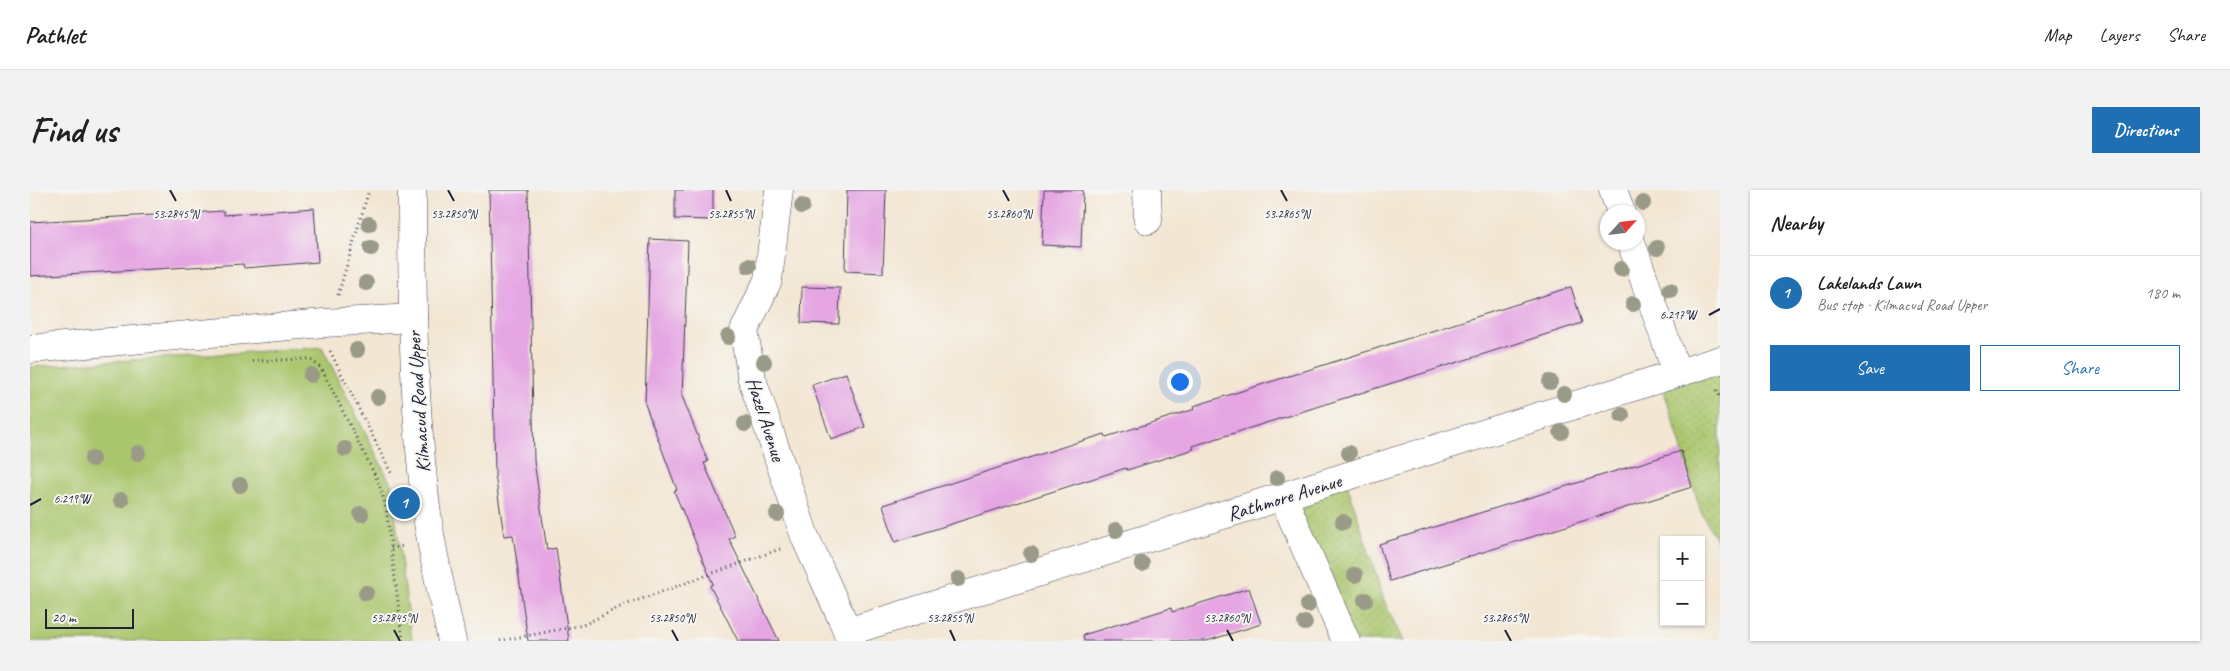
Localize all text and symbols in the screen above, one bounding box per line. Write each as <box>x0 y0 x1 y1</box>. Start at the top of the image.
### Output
text: Pathlet <box>25 20 85 50</box>
text: Map <box>2044 24 2072 46</box>
text: Layers <box>2100 24 2139 46</box>
text: Share <box>2167 24 2205 46</box>
button: Directions <box>2092 107 2200 153</box>
text: Find us <box>30 108 117 153</box>
north arrow <box>1600 205 1645 250</box>
text: 53.2845°N <box>153 206 200 222</box>
text: 53.2850°N <box>431 206 478 222</box>
text: 53.2855°N <box>708 206 755 222</box>
text: 53.2860°N <box>986 206 1033 222</box>
text: 53.2865°N <box>1264 206 1311 222</box>
text: Nearby <box>1770 210 1823 236</box>
text: Lakelands Lawn <box>1817 271 1921 295</box>
text: 1 <box>1782 283 1790 303</box>
text: 180 m <box>2146 283 2180 303</box>
text: Bus stop · Kilmacud Road Upper <box>1817 295 1987 315</box>
text: 6.217°W <box>1660 307 1698 323</box>
street label: Kilmacud Road Upper <box>401 329 436 474</box>
button: Save <box>1770 345 1970 391</box>
button: Share <box>1980 345 2180 391</box>
your location <box>1167 369 1193 395</box>
street label: Hazel Avenue <box>740 374 791 466</box>
street label: Rathmore Avenue <box>1224 468 1346 527</box>
pin: 1 <box>388 484 420 522</box>
text: 6.219°W <box>54 491 92 507</box>
map controls <box>1660 536 1705 626</box>
button: + <box>1660 536 1705 581</box>
button: − <box>1660 581 1705 626</box>
scale bar <box>45 606 134 629</box>
text: 20 m <box>52 609 76 626</box>
text: 53.2845°N <box>371 610 418 626</box>
text: 53.2850°N <box>649 610 696 626</box>
text: 53.2855°N <box>927 610 974 626</box>
text: 53.2860°N <box>1204 610 1251 626</box>
text: 53.2865°N <box>1482 610 1529 626</box>

